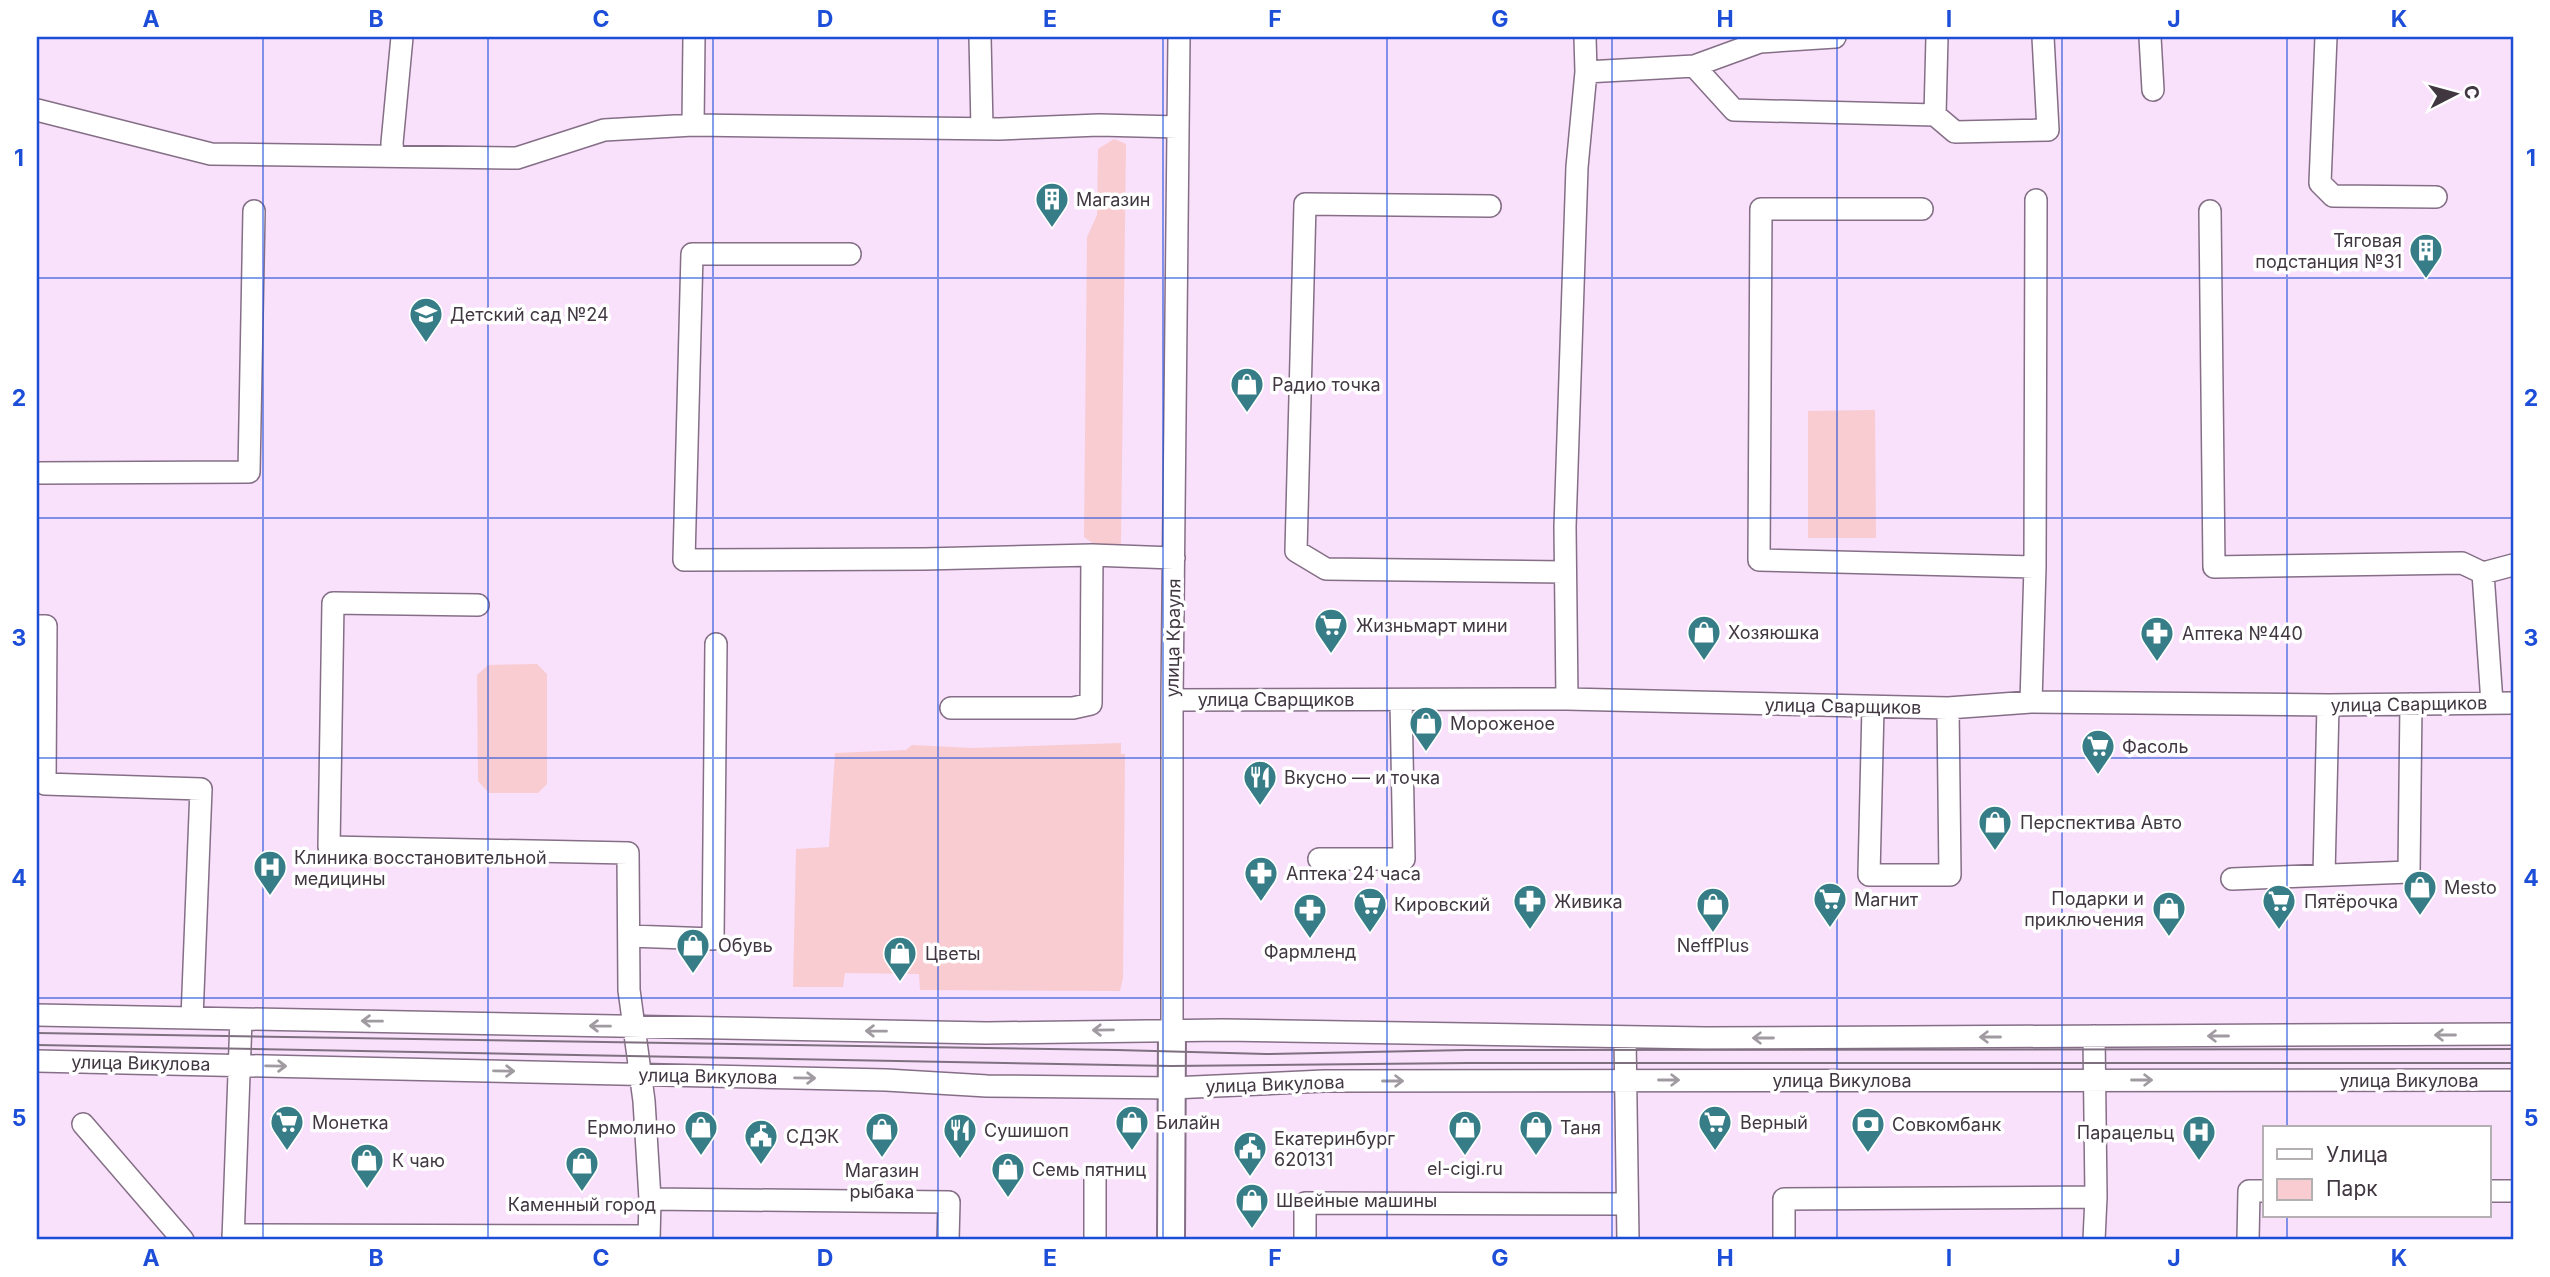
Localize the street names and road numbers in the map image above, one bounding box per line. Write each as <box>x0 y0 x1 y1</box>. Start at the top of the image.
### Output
street label: улица Крауля <box>1161 578 1185 698</box>
street label: улица Сварщиков <box>1198 689 1354 710</box>
street label: улица Сварщиков <box>2330 692 2488 716</box>
street label: улица Сварщиков <box>1764 694 1922 718</box>
street label: улица Викулова <box>71 1051 211 1075</box>
street label: улица Викулова <box>638 1064 778 1088</box>
street label: улица Викулова <box>1772 1070 1912 1091</box>
street label: улица Викулова <box>2339 1070 2479 1091</box>
street label: улица Викулова <box>1205 1071 1345 1097</box>

